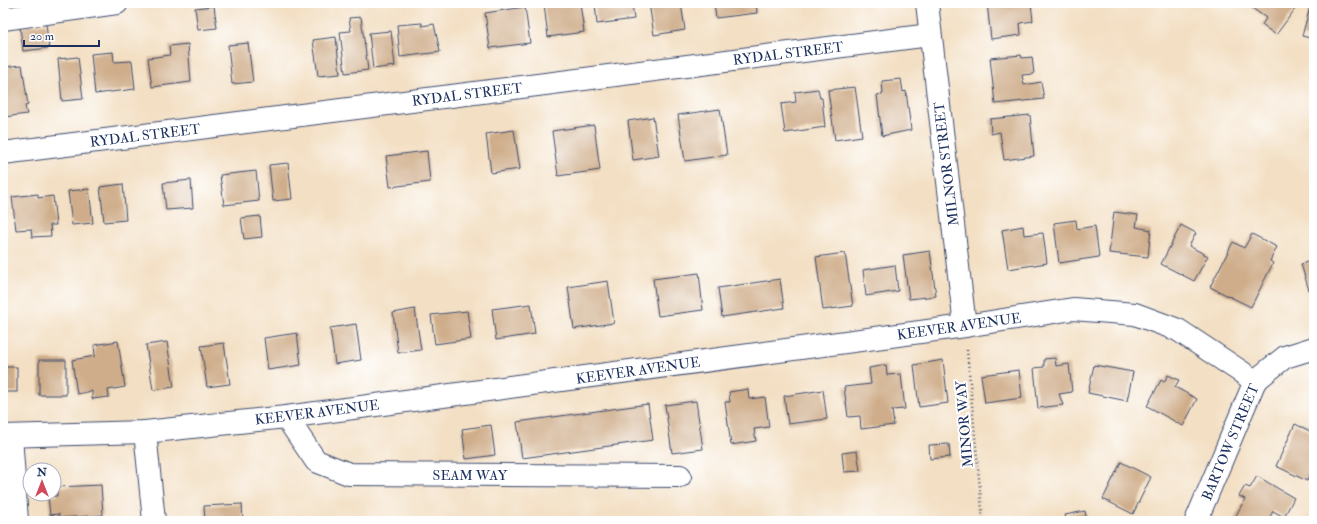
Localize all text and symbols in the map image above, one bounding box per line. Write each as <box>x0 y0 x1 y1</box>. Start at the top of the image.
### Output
scale bar <box>24 22 99 48</box>
text: 20 m <box>30 29 55 44</box>
street label: RYDAL STREET <box>732 38 845 69</box>
street label: RYDAL STREET <box>411 79 524 110</box>
street label: MILNOR STREET <box>930 100 963 227</box>
street label: RYDAL STREET <box>89 120 202 151</box>
street label: KEEVER AVENUE <box>896 309 1022 344</box>
street label: KEEVER AVENUE <box>575 353 701 388</box>
street label: MINOR WAY <box>952 379 977 468</box>
street label: BARTOW STREET <box>1198 381 1263 503</box>
street label: KEEVER AVENUE <box>254 396 380 429</box>
north arrow <box>22 462 62 502</box>
text: N <box>36 466 48 479</box>
street label: SEAM WAY <box>433 467 508 484</box>

